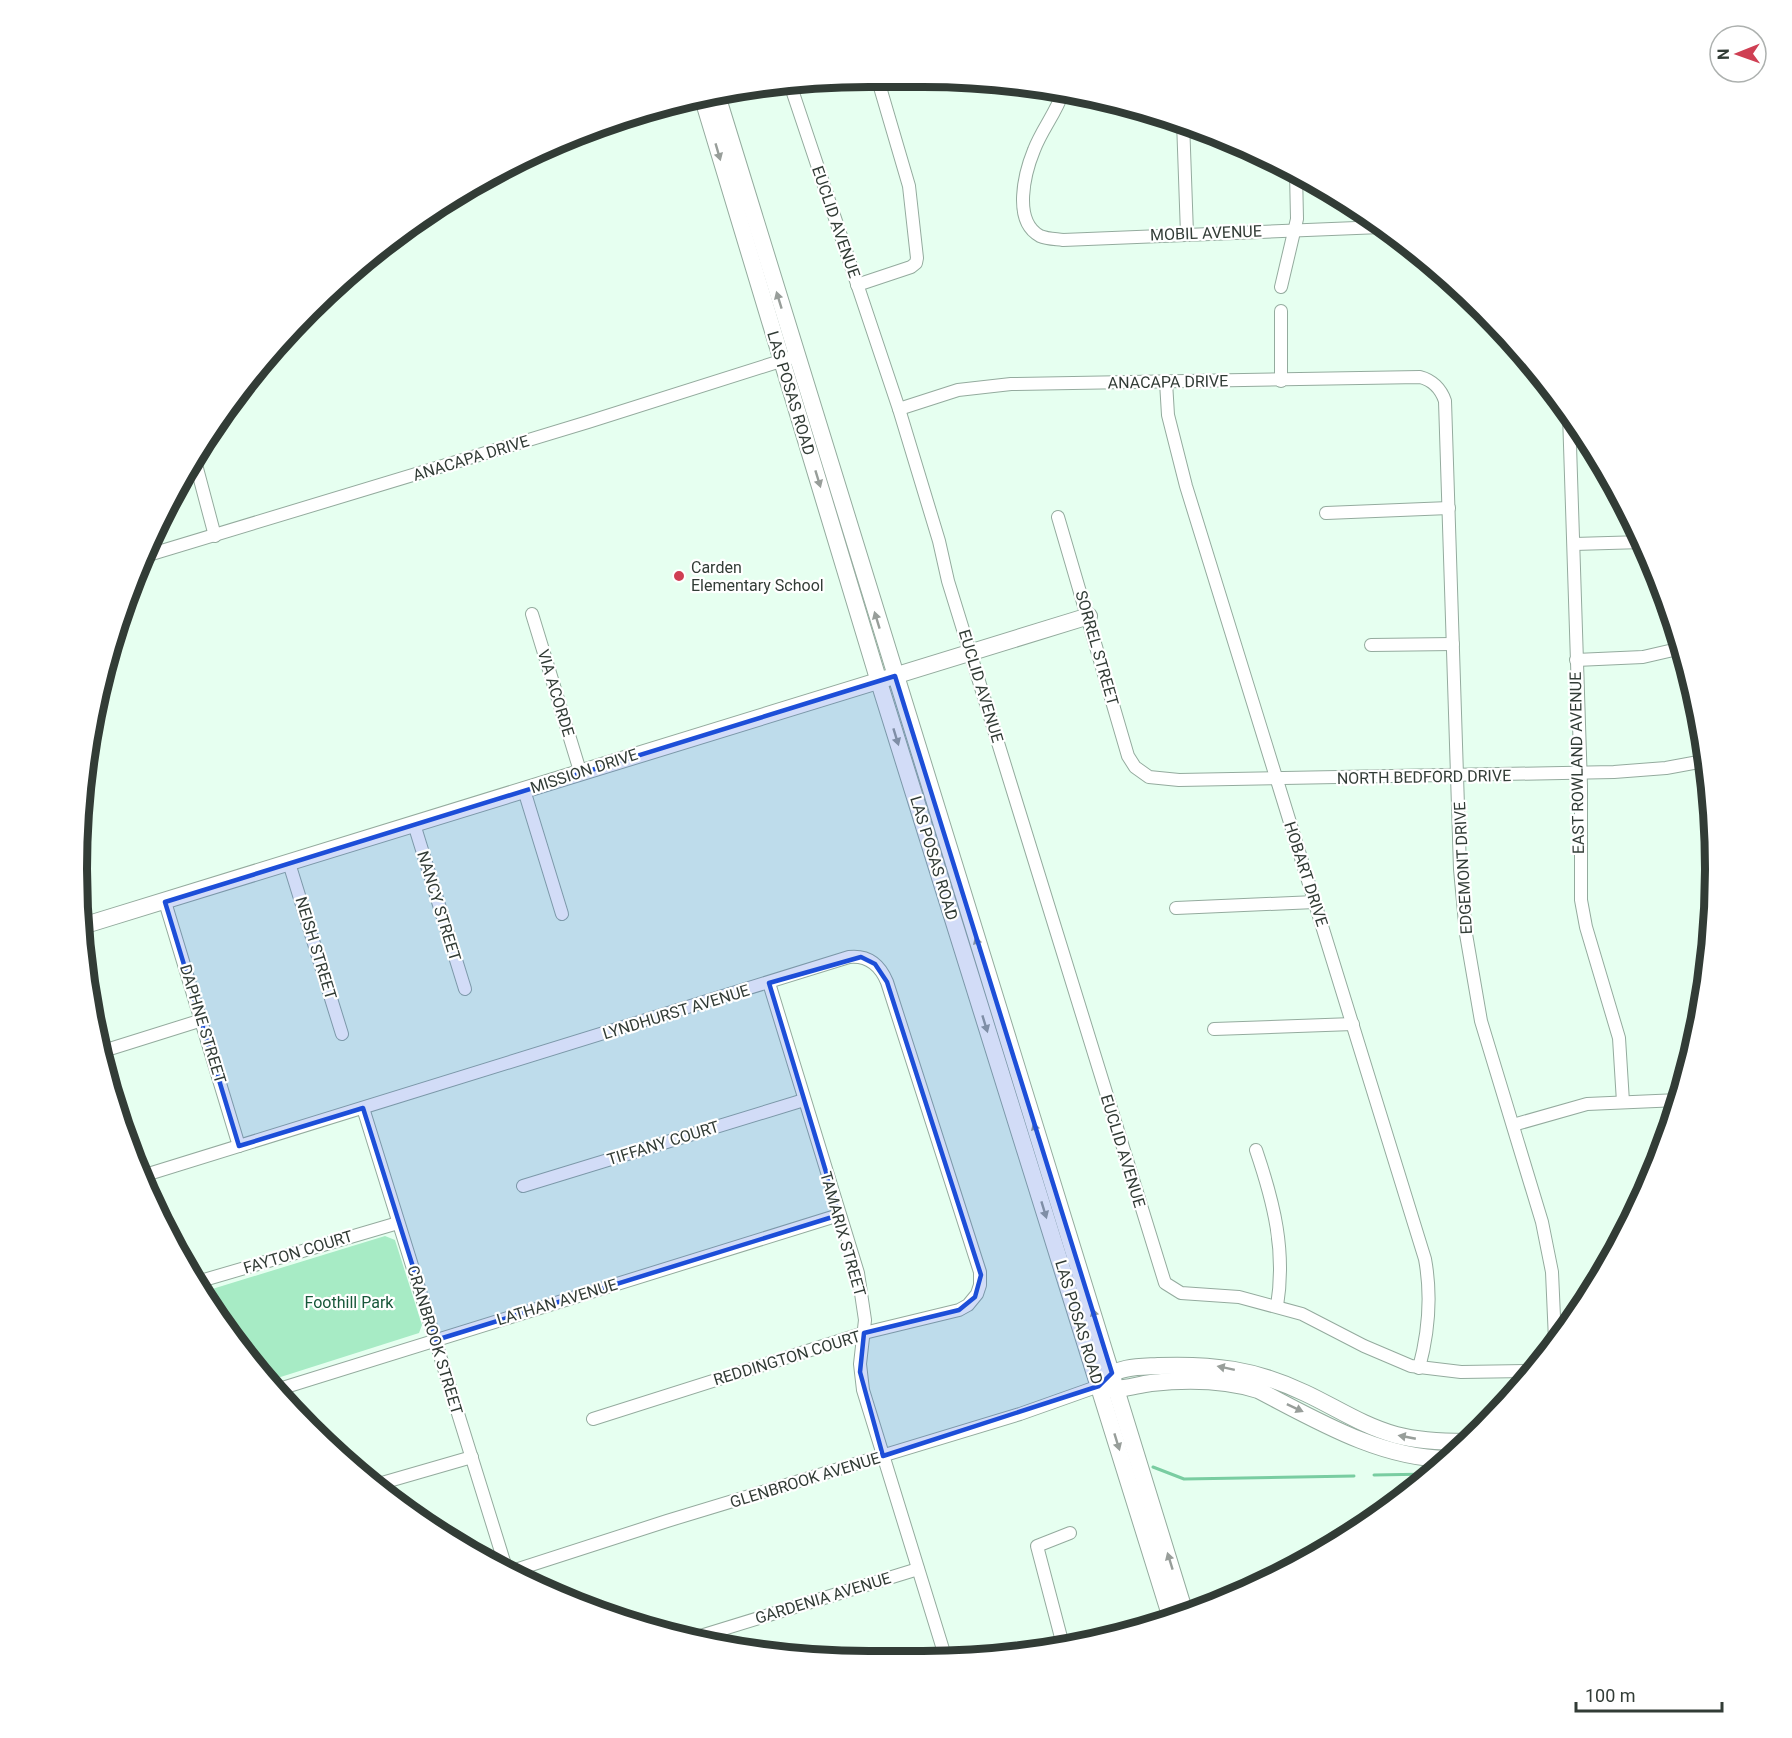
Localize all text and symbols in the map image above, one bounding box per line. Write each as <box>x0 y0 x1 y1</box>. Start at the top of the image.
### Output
north arrow <box>1708 24 1768 84</box>
text: N <box>1714 48 1733 60</box>
one-way arrow <box>714 143 723 161</box>
street label: EUCLID AVENUE <box>808 163 864 281</box>
street label: MOBIL AVENUE <box>1150 222 1262 244</box>
one-way arrow <box>774 291 784 309</box>
street label: LAS POSAS ROAD <box>763 329 819 457</box>
street label: ANACAPA DRIVE <box>1108 371 1228 393</box>
street label: ANACAPA DRIVE <box>411 431 531 485</box>
one-way arrow <box>813 470 823 488</box>
place label: Carden Elementary School <box>691 558 824 595</box>
marker: Carden Elementary School <box>672 569 686 583</box>
street label: SORREL STREET <box>1072 588 1123 708</box>
one-way arrow <box>872 611 882 629</box>
street label: EUCLID AVENUE <box>955 627 1007 745</box>
street label: VIA ACORDE <box>534 647 578 739</box>
street label: EAST ROWLAND AVENUE <box>1566 672 1588 854</box>
one-way arrow <box>892 728 902 746</box>
street label: MISSION DRIVE <box>528 745 640 797</box>
street label: NORTH BEDFORD DRIVE <box>1337 766 1511 788</box>
street label: LAS POSAS ROAD <box>906 794 962 922</box>
street label: EDGEMONT DRIVE <box>1450 801 1476 935</box>
street label: HOBART DRIVE <box>1280 819 1332 929</box>
street label: NANCY STREET <box>413 849 465 964</box>
street label: NEISH STREET <box>291 894 341 1002</box>
one-way arrow <box>973 936 982 954</box>
street label: DAPHNE STREET <box>176 962 230 1086</box>
street label: LYNDHURST AVENUE <box>600 981 752 1043</box>
one-way arrow <box>981 1015 990 1033</box>
street label: EUCLID AVENUE <box>1097 1092 1149 1210</box>
street label: TIFFANY COURT <box>605 1117 722 1169</box>
one-way arrow <box>1031 1122 1041 1140</box>
street label: TAMARIX STREET <box>816 1169 870 1299</box>
one-way arrow <box>1040 1201 1049 1219</box>
street label: FAYTON COURT <box>241 1226 355 1278</box>
street label: LAS POSAS ROAD <box>1051 1258 1107 1386</box>
street label: CRANBROOK STREET <box>403 1263 467 1417</box>
street label: LATHAN AVENUE <box>494 1275 620 1329</box>
park label: Foothill Park <box>305 1293 394 1312</box>
one-way arrow <box>1090 1308 1099 1326</box>
street label: REDDINGTON COURT <box>711 1326 863 1389</box>
one-way arrow <box>1216 1362 1235 1372</box>
one-way arrow <box>1287 1404 1304 1413</box>
one-way arrow <box>1397 1432 1416 1441</box>
one-way arrow <box>1112 1433 1122 1451</box>
street label: GLENBROOK AVENUE <box>728 1448 882 1512</box>
one-way arrow <box>1165 1552 1174 1570</box>
street label: GARDENIA AVENUE <box>753 1568 893 1628</box>
scale bar <box>1576 1675 1722 1713</box>
text: 100 m <box>1585 1685 1636 1706</box>

